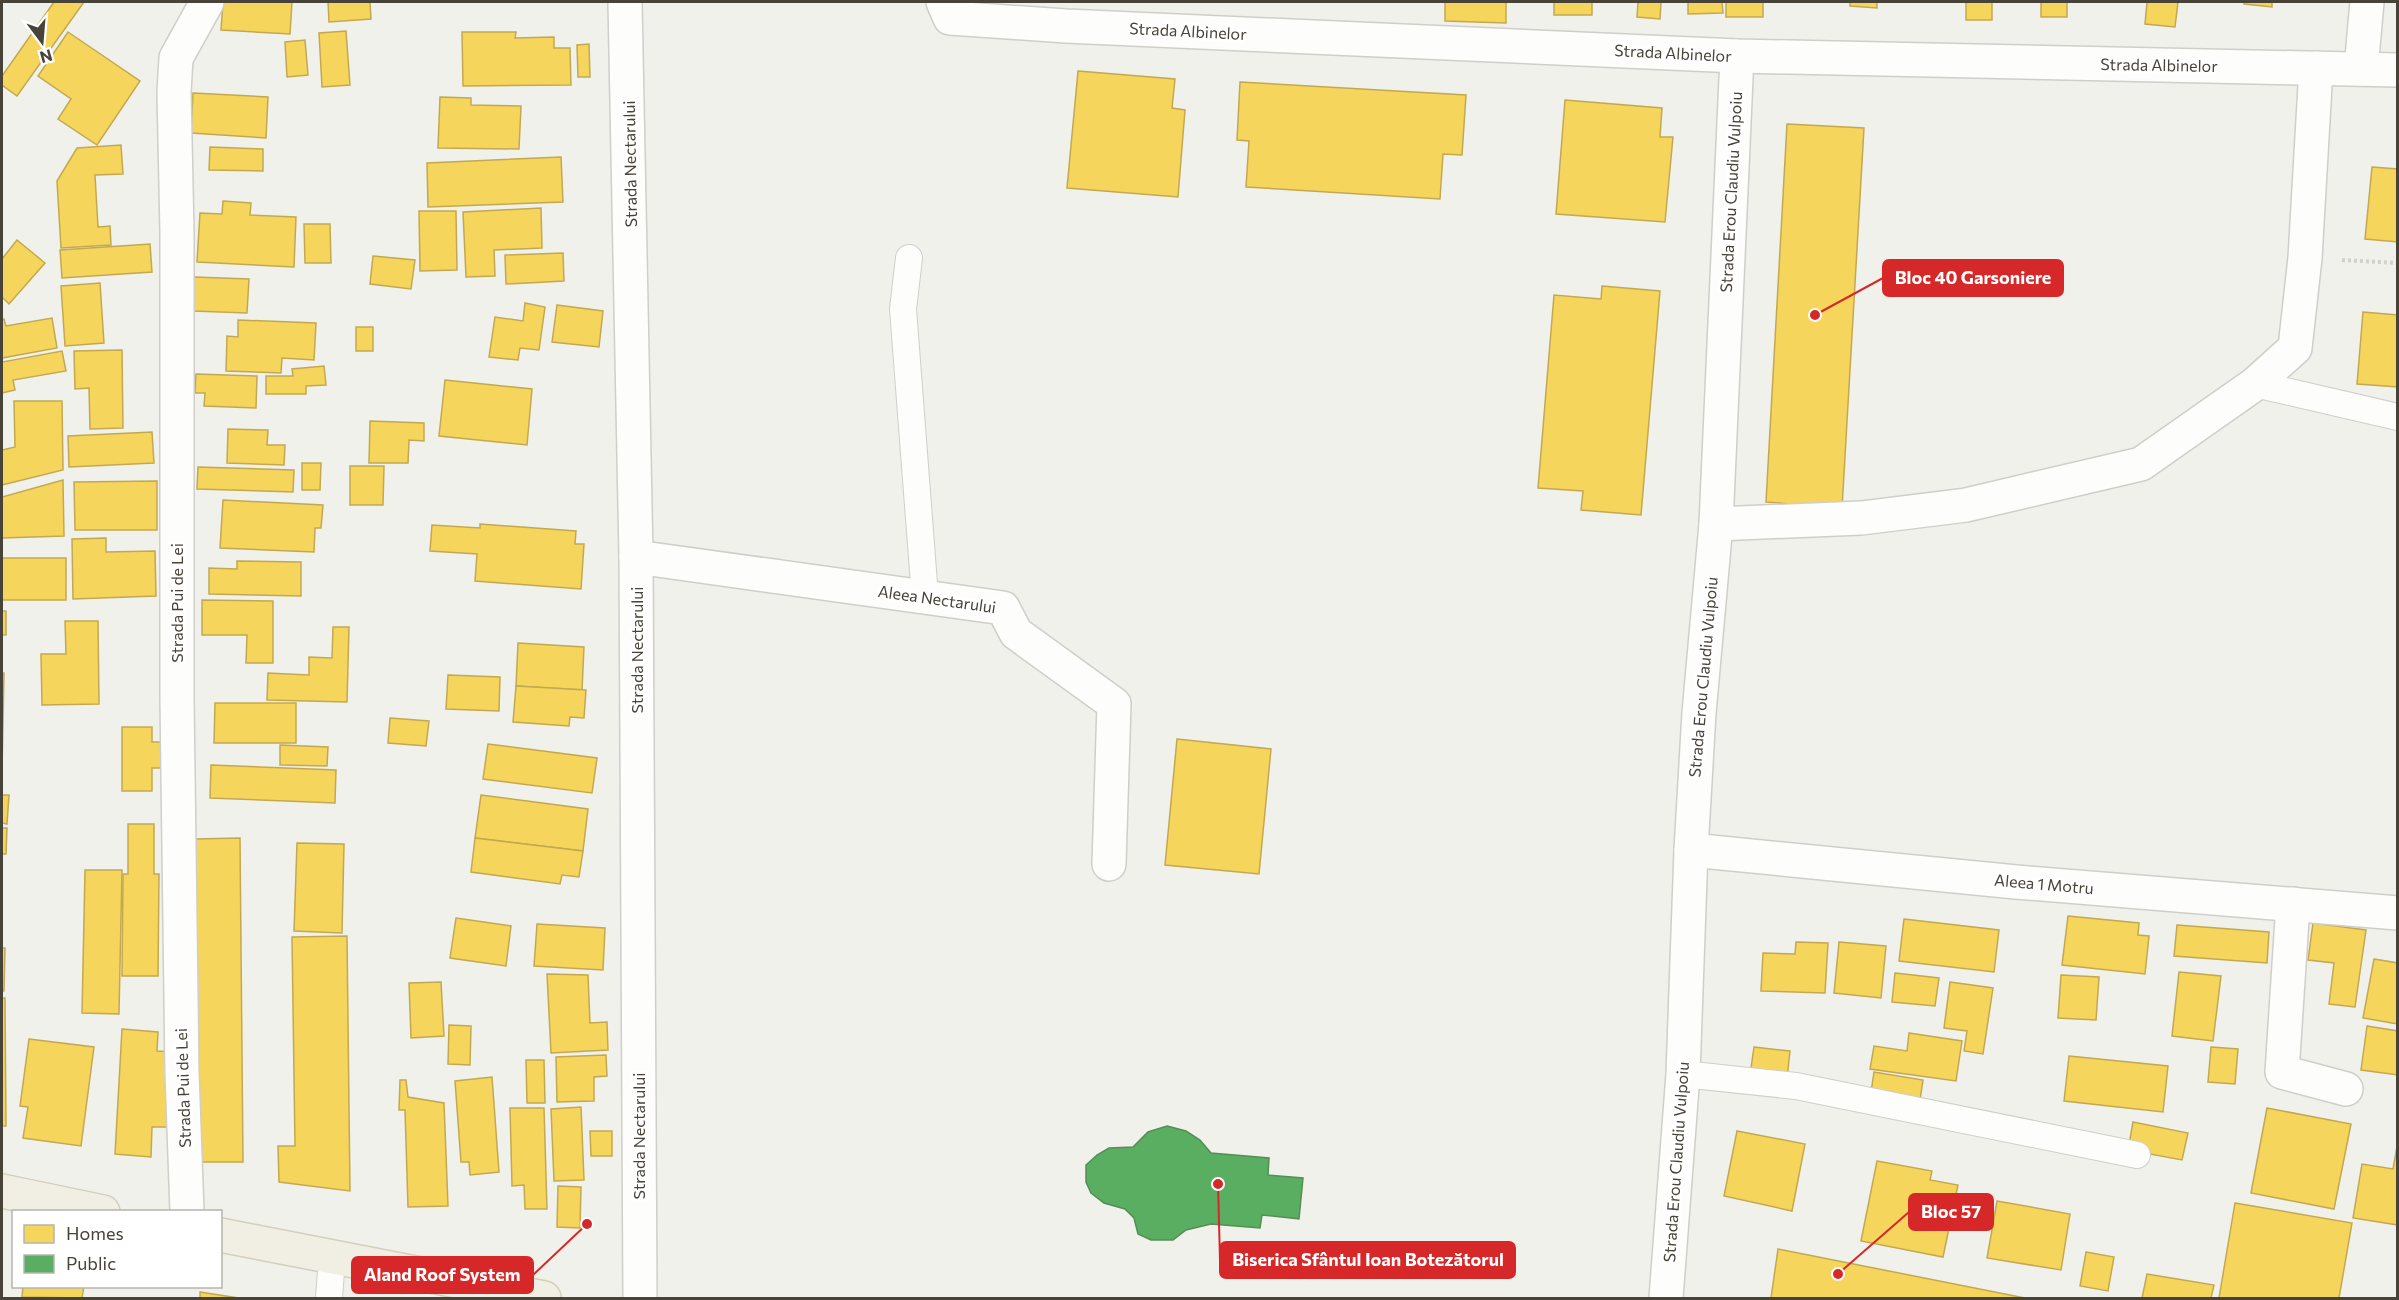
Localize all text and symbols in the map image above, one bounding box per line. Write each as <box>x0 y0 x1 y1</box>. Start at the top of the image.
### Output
north arrow <box>12 12 72 72</box>
street label: Strada Albinelor <box>1129 18 1248 43</box>
street label: Strada Albinelor <box>1614 40 1733 65</box>
text: N <box>38 46 55 68</box>
street label: Strada Albinelor <box>2100 54 2218 75</box>
street label: Strada Erou Claudiu Vulpoiu <box>1716 91 1745 293</box>
street label: Strada Nectarului <box>619 100 640 228</box>
callout: Bloc 40 Garsoniere <box>1883 260 2063 296</box>
text: Bloc 40 Garsoniere <box>1895 266 2051 288</box>
street label: Strada Pui de Lei <box>167 543 186 663</box>
street label: Strada Erou Claudiu Vulpoiu <box>1684 576 1721 778</box>
street label: Aleea Nectarului <box>877 581 997 616</box>
street label: Strada Nectarului <box>627 587 646 713</box>
street label: Aleea 1 Motru <box>1993 870 2095 897</box>
street label: Strada Pui de Lei <box>171 1028 194 1148</box>
street label: Strada Erou Claudiu Vulpoiu <box>1659 1061 1692 1263</box>
street label: Strada Nectarului <box>629 1073 648 1199</box>
callout: Bloc 57 <box>1909 1194 1993 1230</box>
text: Bloc 57 <box>1921 1200 1981 1222</box>
legend <box>12 1210 222 1288</box>
text: Homes <box>66 1222 124 1244</box>
callout: Biserica Sfântul Ioan Botezătorul <box>1220 1242 1515 1278</box>
text: Biserica Sfântul Ioan Botezătorul <box>1232 1248 1504 1270</box>
text: Public <box>66 1252 116 1274</box>
callout: Aland Roof System <box>352 1257 533 1293</box>
text: Aland Roof System <box>364 1263 520 1285</box>

